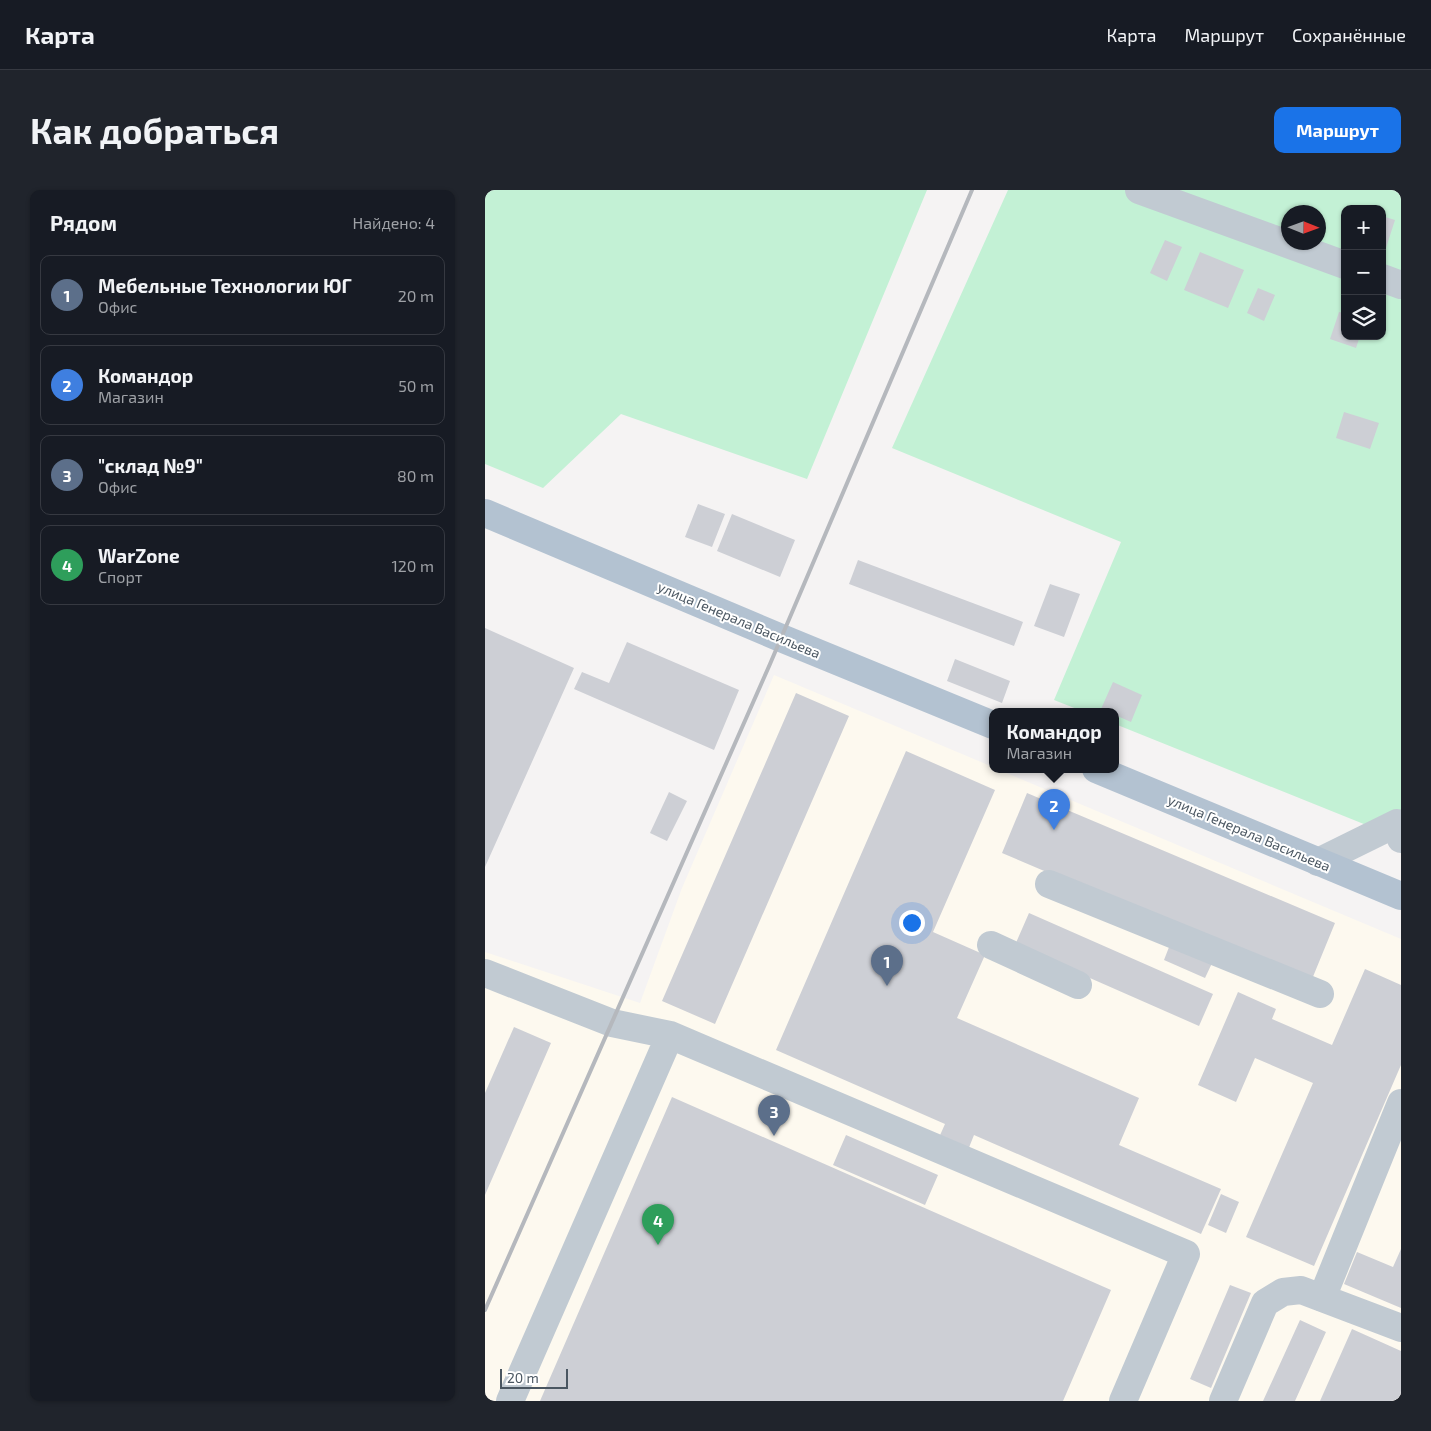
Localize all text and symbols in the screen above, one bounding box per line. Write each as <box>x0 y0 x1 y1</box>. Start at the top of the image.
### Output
text: Карта <box>25 20 95 49</box>
text: Карта <box>1106 24 1156 46</box>
text: Маршрут <box>1184 24 1264 46</box>
text: Сохранённые <box>1292 24 1406 46</box>
button: Маршрут <box>1274 107 1401 153</box>
text: Как добраться <box>30 109 279 151</box>
north arrow <box>1281 205 1326 250</box>
map controls <box>1341 205 1386 340</box>
button: + <box>1341 205 1386 250</box>
text: Рядом <box>50 210 117 235</box>
text: Найдено: 4 <box>352 213 435 232</box>
button: − <box>1341 250 1386 295</box>
text: Мебельные Технологии ЮГ <box>98 274 352 297</box>
text: 1 <box>64 286 70 305</box>
text: 20 m <box>398 286 434 305</box>
button: layers <box>1341 295 1386 340</box>
text: Офис <box>98 297 137 316</box>
text: Командор <box>98 364 193 387</box>
text: 2 <box>62 376 72 395</box>
text: 50 m <box>398 376 434 395</box>
text: Магазин <box>98 387 164 406</box>
text: "склад №9" <box>98 454 203 477</box>
text: 3 <box>62 466 72 485</box>
text: 80 m <box>397 466 434 485</box>
text: Офис <box>98 477 137 496</box>
text: WarZone <box>98 544 180 567</box>
text: 4 <box>62 556 72 575</box>
text: 120 m <box>391 556 434 575</box>
text: Спорт <box>98 567 143 586</box>
street label: улица Генерала Васильева <box>655 578 823 662</box>
popup <box>989 708 1119 773</box>
text: Командор <box>1006 720 1102 743</box>
text: Магазин <box>1006 743 1072 762</box>
pin: 2 <box>1038 789 1070 830</box>
street label: улица Генерала Васильева <box>1165 791 1333 875</box>
your location <box>899 910 925 936</box>
pin: 1 <box>871 945 903 986</box>
pin: 3 <box>758 1095 790 1136</box>
pin: 4 <box>642 1204 674 1245</box>
scale bar <box>500 1366 567 1389</box>
text: 20 m <box>507 1369 539 1386</box>

